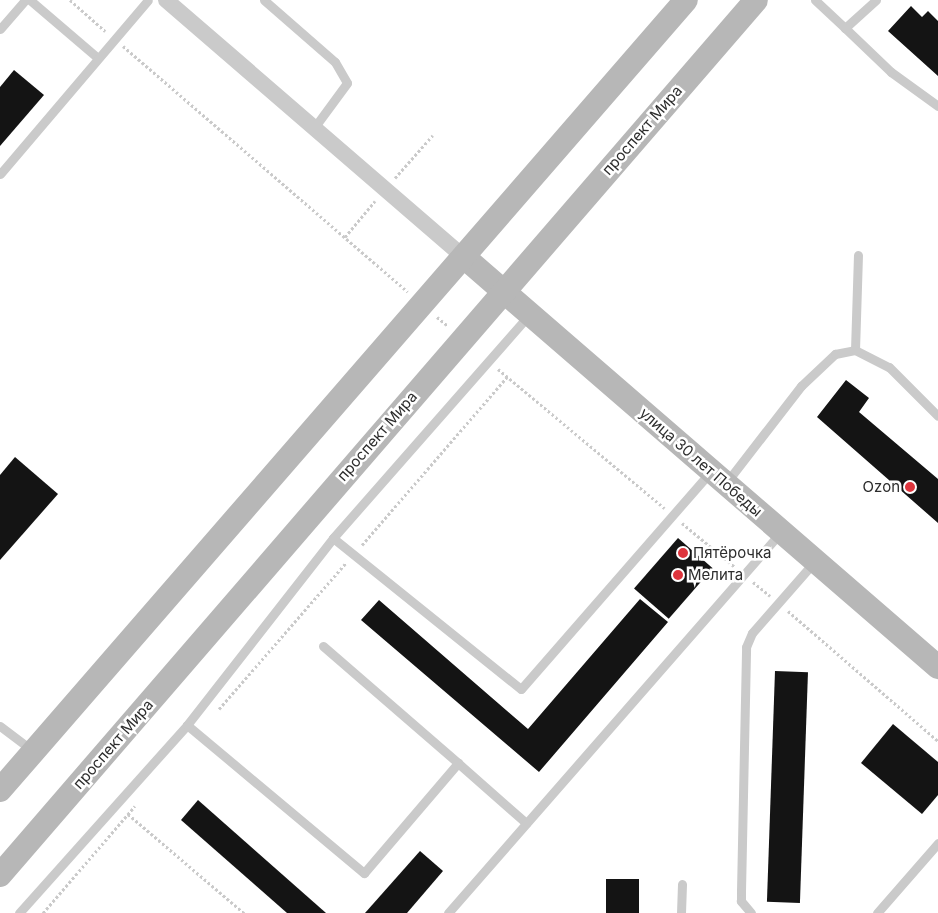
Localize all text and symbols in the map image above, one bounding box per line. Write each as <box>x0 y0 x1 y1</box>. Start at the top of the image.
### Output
street label: проспект Мира <box>598 82 686 178</box>
street label: проспект Мира <box>333 388 421 484</box>
street label: улица 30 лет Победы <box>636 404 766 520</box>
place label: Ozon <box>863 478 900 496</box>
marker: Ozon <box>904 481 916 493</box>
place label: Пятёрочка <box>693 544 771 562</box>
marker: Пятёрочка <box>677 547 689 559</box>
place label: Мелита <box>688 566 743 584</box>
marker: Мелита <box>672 569 684 581</box>
street label: проспект Мира <box>69 696 157 792</box>

